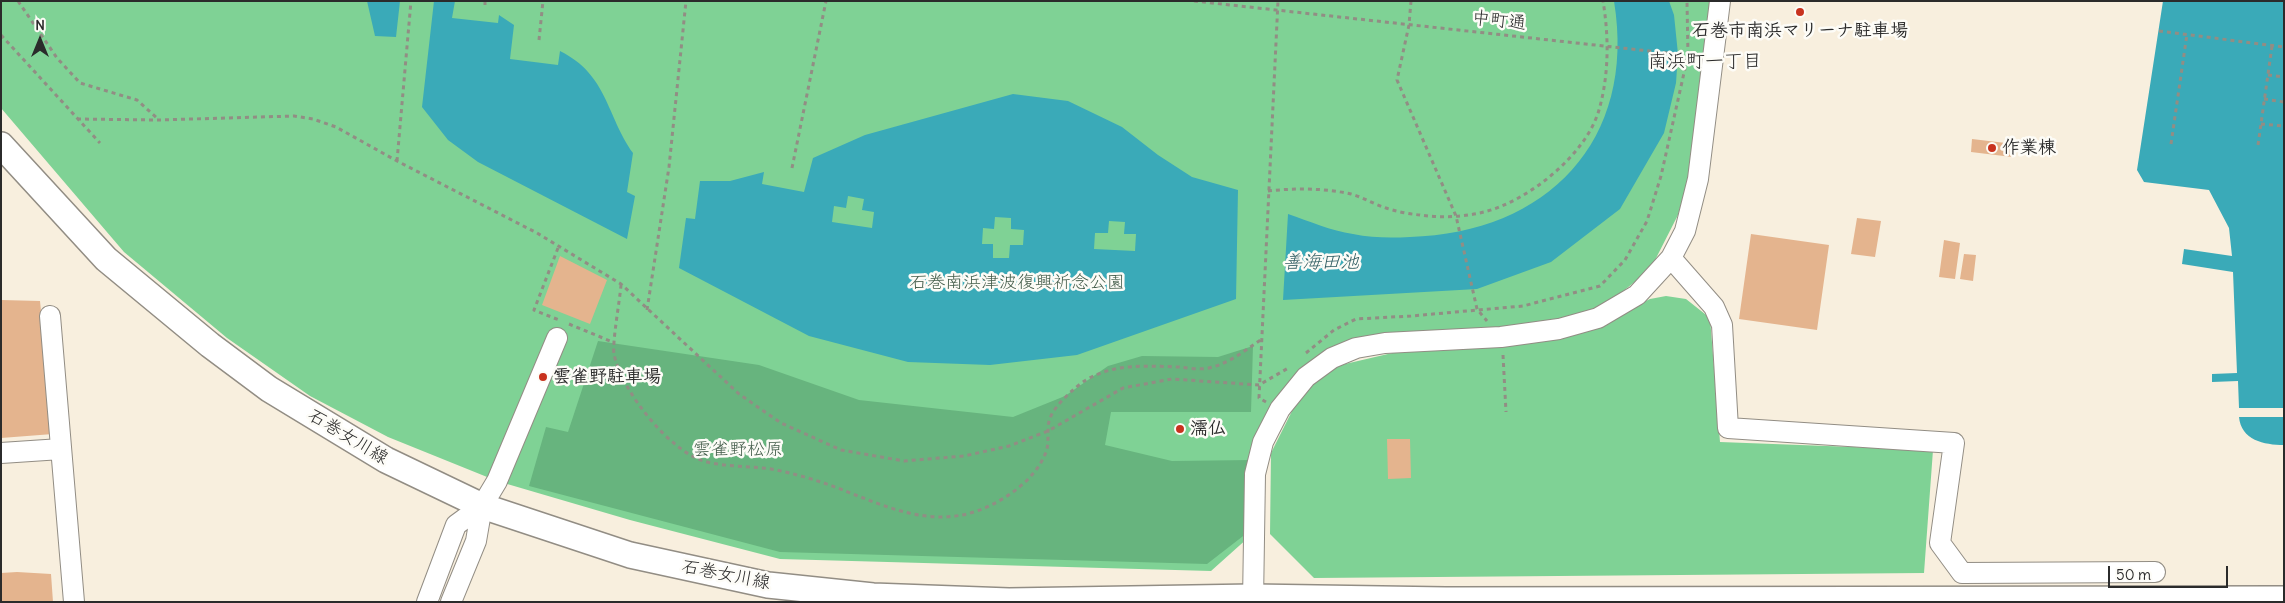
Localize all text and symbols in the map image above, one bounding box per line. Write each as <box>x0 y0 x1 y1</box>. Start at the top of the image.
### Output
marker: 石巻市南浜マリーナ駐車場 <box>1794 6 1806 18</box>
street label: 中町通 <box>1471 7 1527 35</box>
north arrow <box>15 15 65 65</box>
text: N <box>35 16 45 34</box>
place label: 石巻市南浜マリーナ駐車場 <box>1692 20 1908 42</box>
district label: 南浜町一丁目 <box>1648 51 1762 73</box>
place label: 作業棟 <box>2002 137 2056 159</box>
marker: 作業棟 <box>1986 142 1998 154</box>
water label: 善海田池 <box>1283 252 1359 274</box>
park label: 石巻南浜津波復興祈念公園 <box>909 272 1125 294</box>
place label: 雲雀野駐車場 <box>553 366 661 388</box>
marker: 雲雀野駐車場 <box>537 371 549 383</box>
street label: 石巻女川線 <box>304 405 392 469</box>
place label: 濡仏 <box>1190 418 1226 440</box>
marker: 濡仏 <box>1174 423 1186 435</box>
park label: 雲雀野松原 <box>693 439 783 461</box>
street label: 石巻女川線 <box>680 556 772 594</box>
scale bar <box>2110 556 2230 588</box>
text: 50 m <box>2116 565 2151 584</box>

